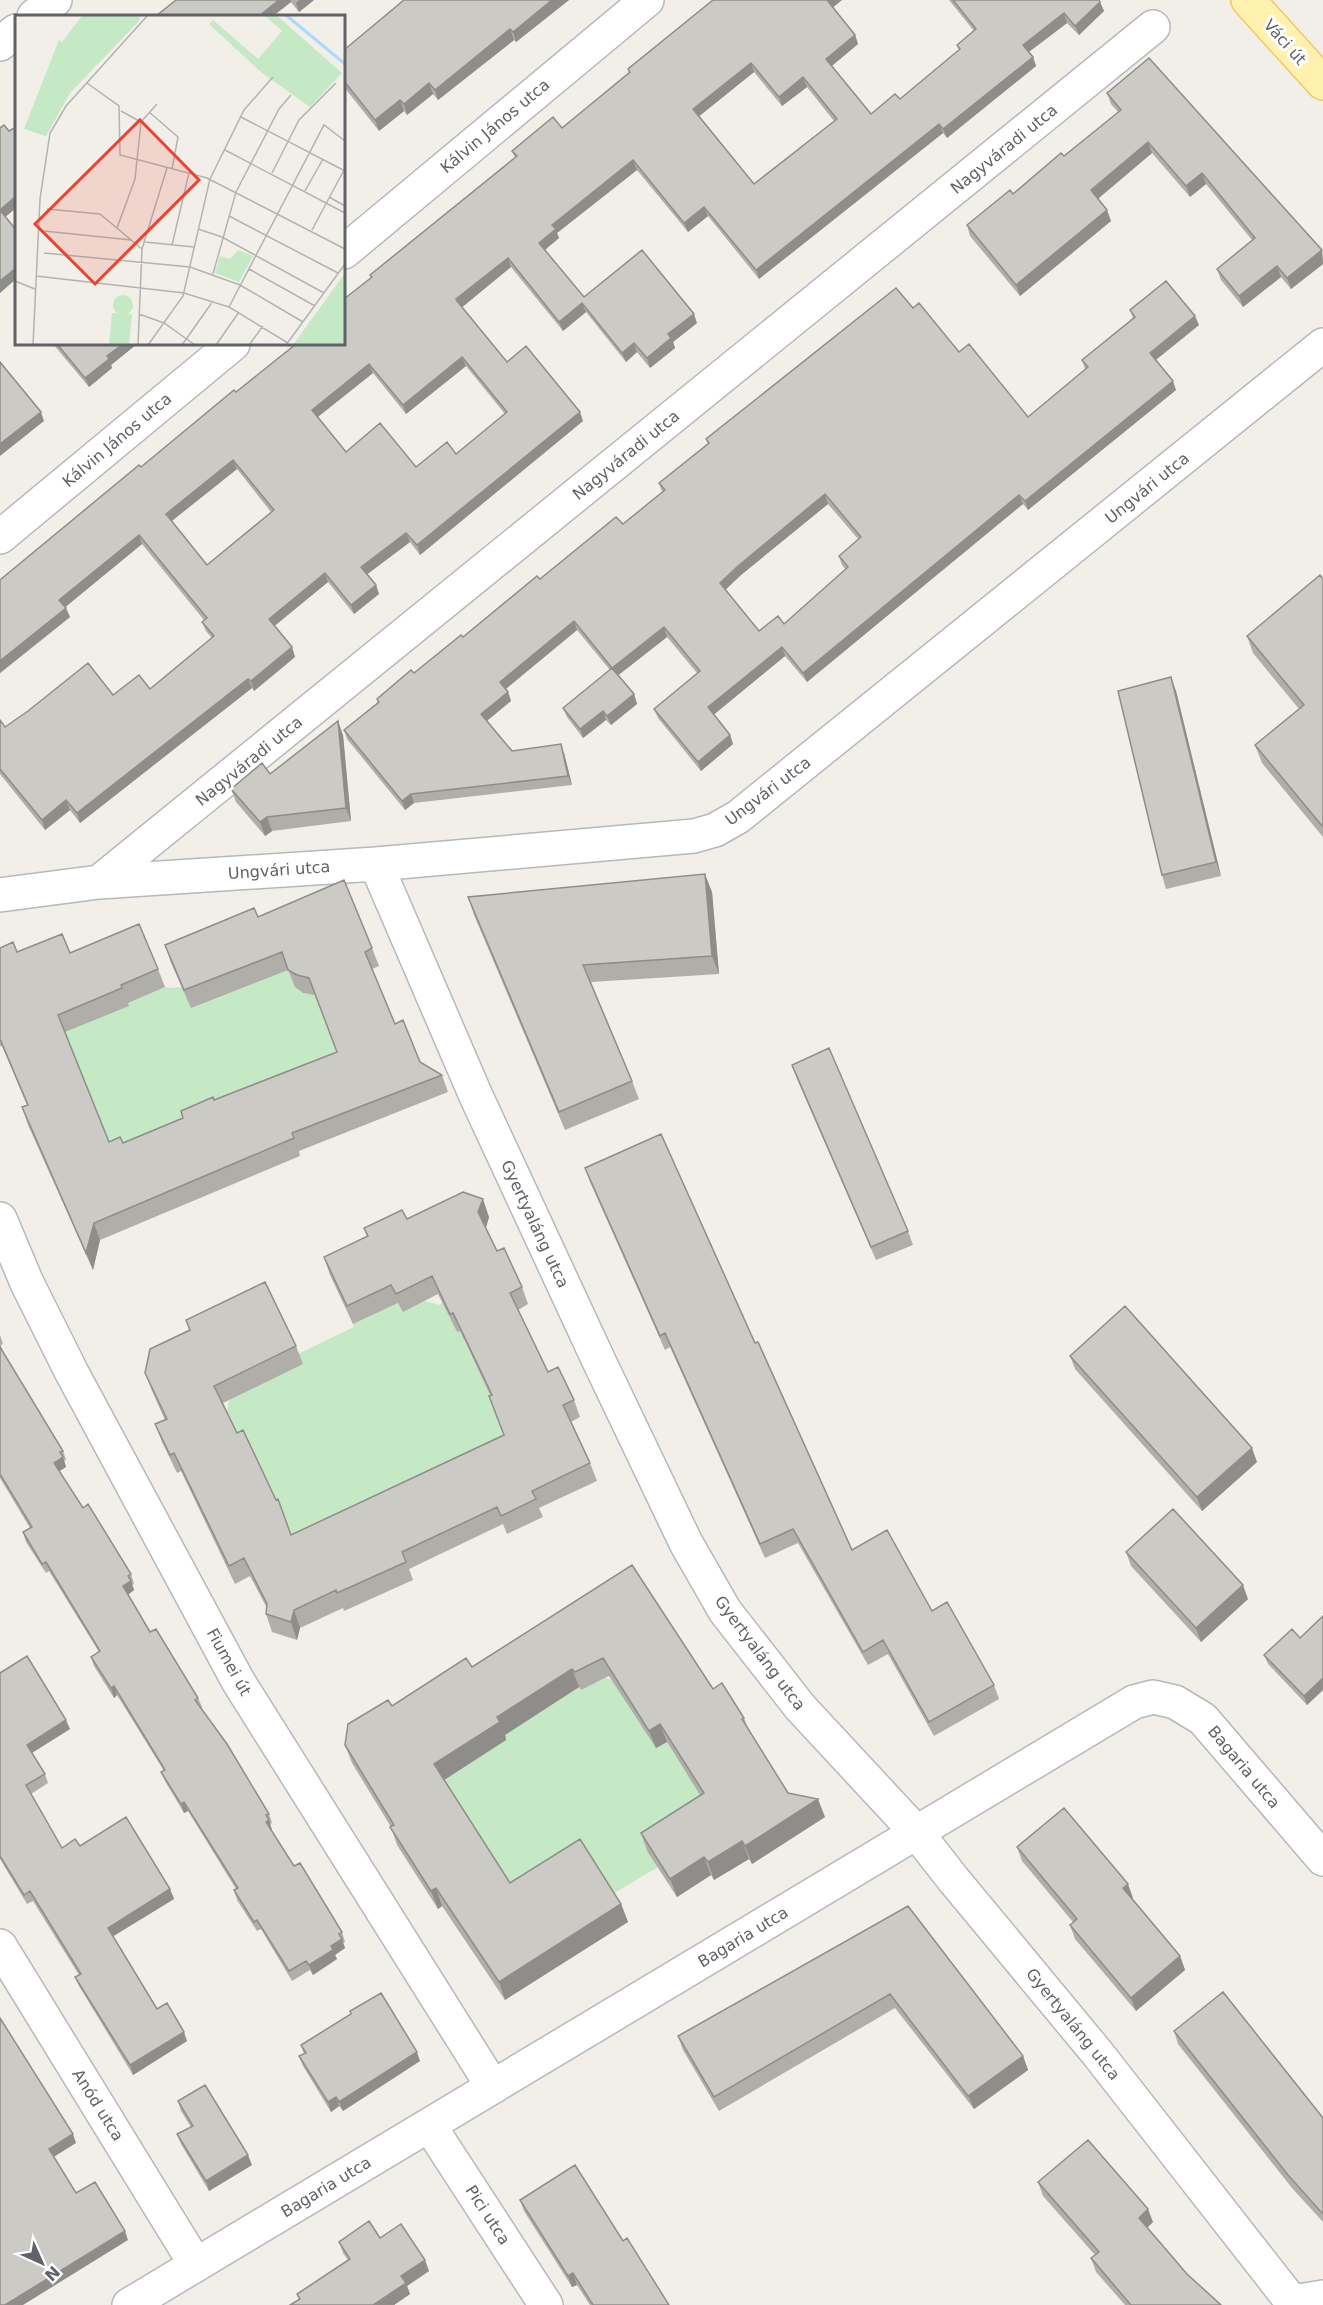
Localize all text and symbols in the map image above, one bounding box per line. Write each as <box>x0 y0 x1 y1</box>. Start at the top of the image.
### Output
inset map <box>15 15 345 345</box>
street label: Váci út <box>1260 15 1310 69</box>
street label: Kálvin János utca <box>437 75 553 177</box>
street label: Nagyváradi utca <box>947 100 1061 198</box>
street label: Kálvin János utca <box>59 389 175 491</box>
street label: Nagyváradi utca <box>569 406 683 504</box>
street label: Ungvári utca <box>1101 448 1193 528</box>
street label: Nagyváradi utca <box>192 712 306 810</box>
street label: Ungvári utca <box>721 753 815 829</box>
street label: Ungvári utca <box>227 857 331 883</box>
street label: Gyertyaláng utca <box>497 1157 573 1291</box>
street label: Gyertyaláng utca <box>711 1592 809 1714</box>
street label: Fiumei út <box>203 1625 255 1699</box>
street label: Bagaria utca <box>1204 1722 1284 1812</box>
street label: Bagaria utca <box>695 1903 791 1971</box>
street label: Gyertyaláng utca <box>1022 1964 1124 2084</box>
street label: Anód utca <box>68 2066 128 2144</box>
street label: Bagaria utca <box>278 2153 374 2221</box>
street label: Pici utca <box>462 2182 514 2248</box>
north arrow <box>12 2233 72 2293</box>
text: N <box>41 2262 64 2285</box>

